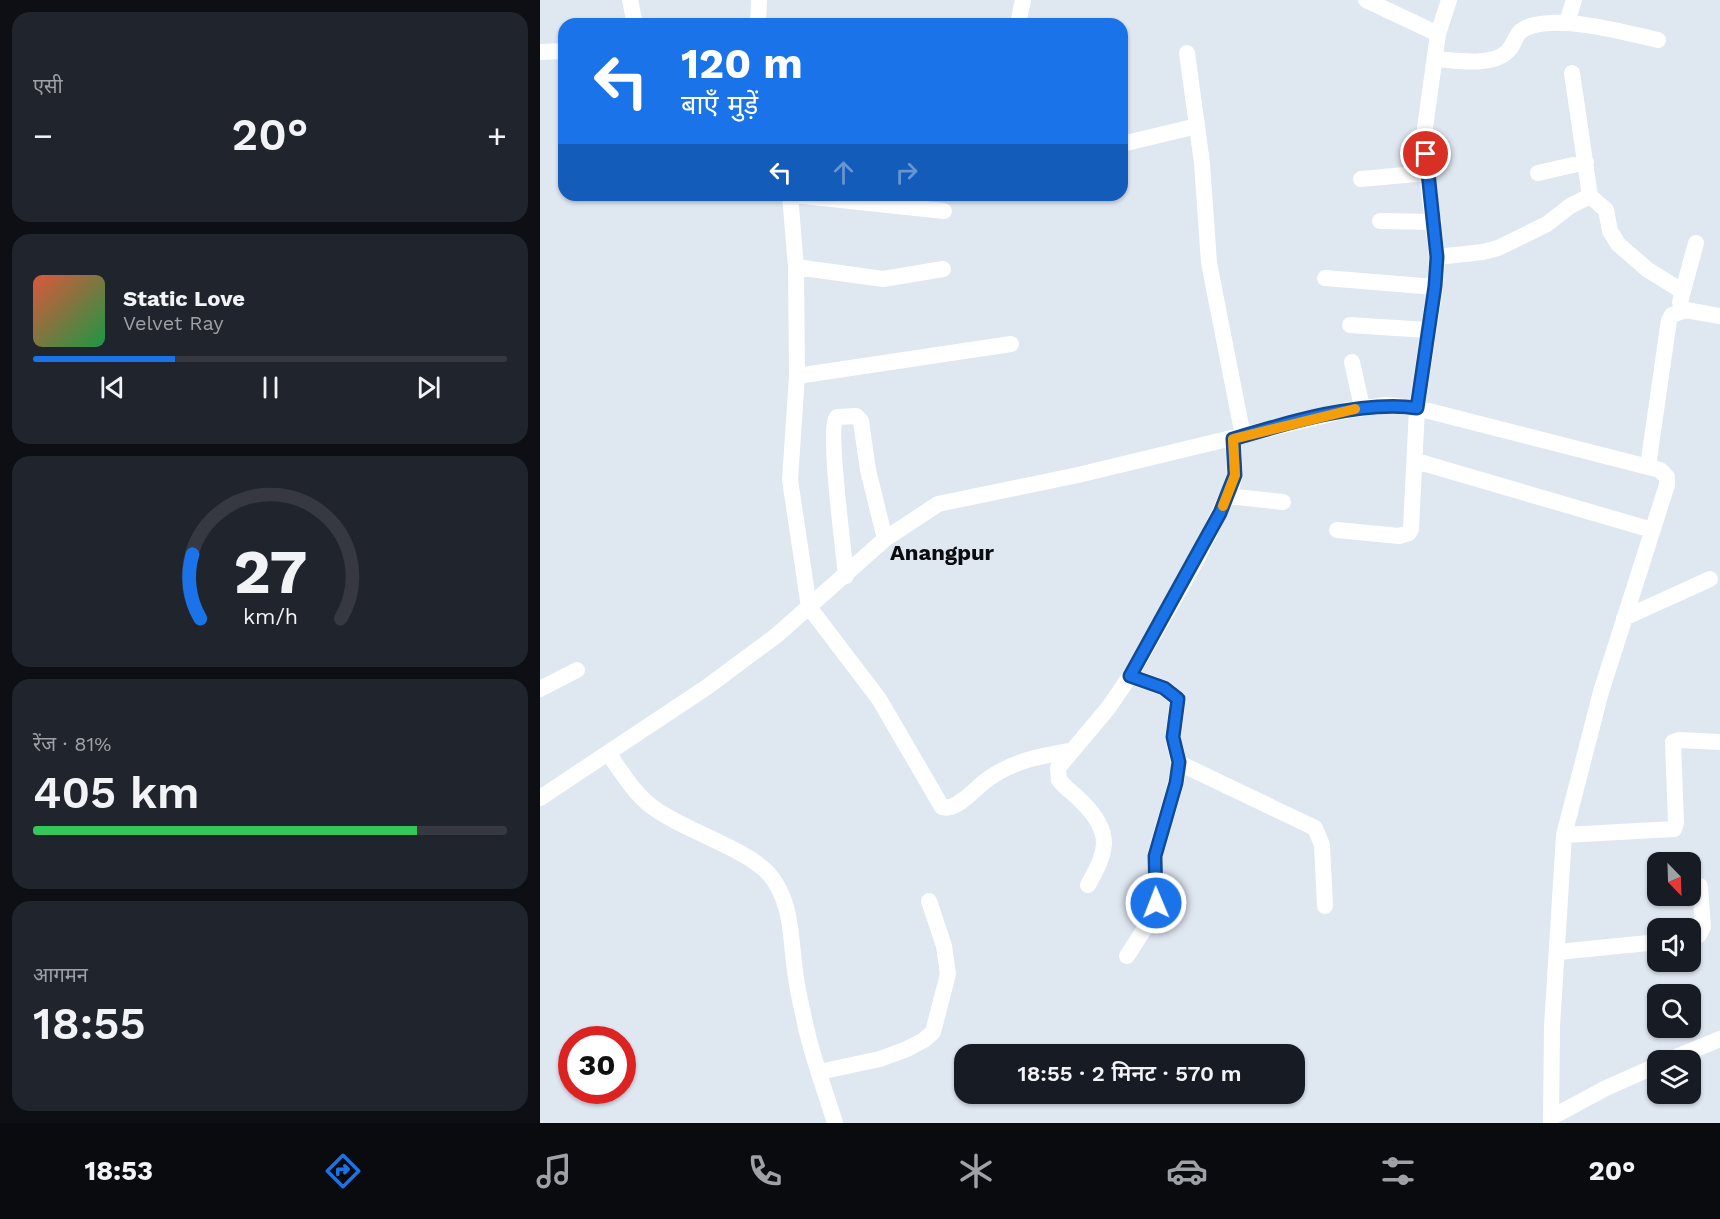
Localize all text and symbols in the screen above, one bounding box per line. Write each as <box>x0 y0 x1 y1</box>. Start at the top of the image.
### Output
text: 120 m <box>681 39 803 88</box>
icon: left <box>582 42 660 120</box>
text: एसी <box>33 74 63 98</box>
text: बाएँ मुड़ें <box>681 89 758 121</box>
text: 20° <box>232 108 308 161</box>
text: − <box>33 116 53 155</box>
text: + <box>487 116 507 155</box>
pin <box>1400 128 1451 179</box>
icon: arrive <box>1409 137 1442 170</box>
icon: left <box>764 156 797 189</box>
icon: ahead <box>827 156 860 189</box>
icon: right <box>890 156 923 189</box>
text: Static Love <box>123 286 245 311</box>
text: Velvet Ray <box>123 311 224 335</box>
icon: previous <box>96 371 129 404</box>
icon: pause <box>254 371 287 404</box>
icon: next <box>412 371 445 404</box>
text: 27 <box>233 535 307 608</box>
district label: Anangpur <box>890 540 995 565</box>
text: km/h <box>242 604 298 629</box>
text: रेंज · 81% <box>33 732 111 756</box>
text: 405 km <box>33 766 200 819</box>
north arrow <box>1647 852 1701 906</box>
map controls <box>1647 852 1701 1104</box>
position arrow <box>1124 871 1188 935</box>
button: sound <box>1647 918 1701 972</box>
text: आगमन <box>33 963 88 987</box>
button: search <box>1647 984 1701 1038</box>
text: 18:55 <box>33 997 146 1050</box>
speed limit sign: 30 <box>558 1026 636 1104</box>
button: layers <box>1647 1050 1701 1104</box>
text: 18:55 · 2 मिनट · 570 m <box>1017 1061 1242 1086</box>
icon: directions <box>322 1150 364 1192</box>
icon: music <box>533 1150 575 1192</box>
icon: phone <box>744 1150 786 1192</box>
icon: climate <box>955 1150 997 1192</box>
icon: car <box>1166 1150 1208 1192</box>
icon: filters <box>1377 1150 1419 1192</box>
text: 18:53 <box>85 1155 153 1187</box>
text: 20° <box>1589 1155 1635 1187</box>

